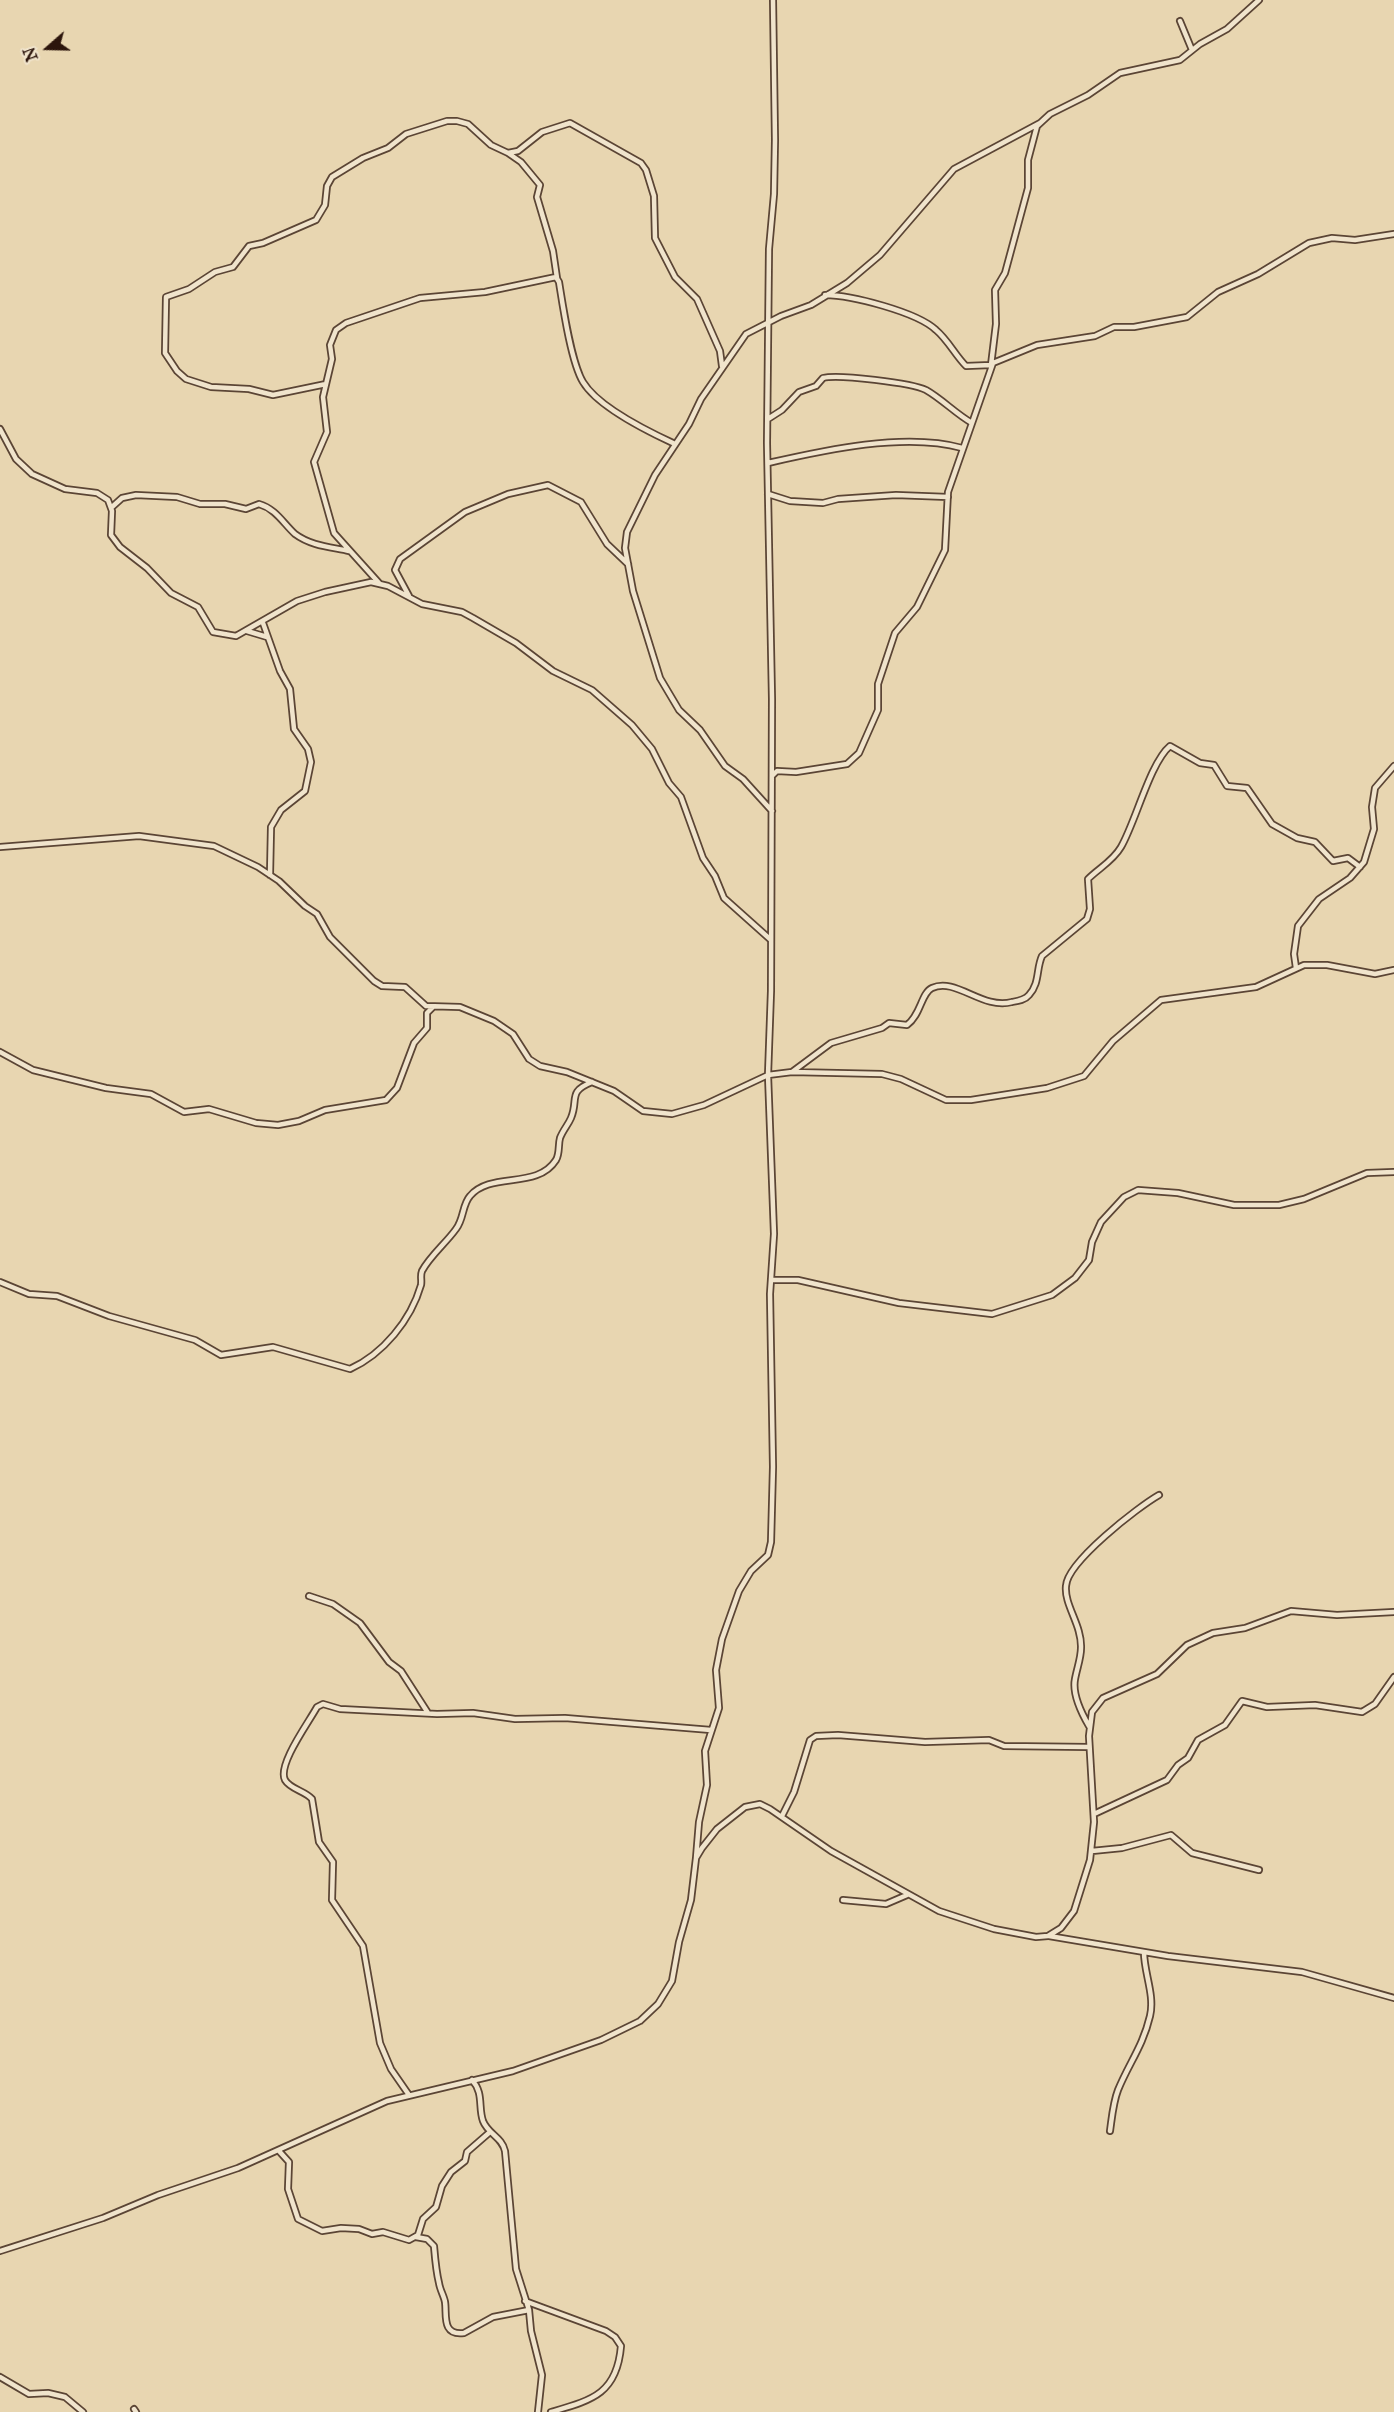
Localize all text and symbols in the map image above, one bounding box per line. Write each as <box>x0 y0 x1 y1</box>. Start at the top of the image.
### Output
north arrow <box>18 18 78 78</box>
text: N <box>19 45 42 64</box>

